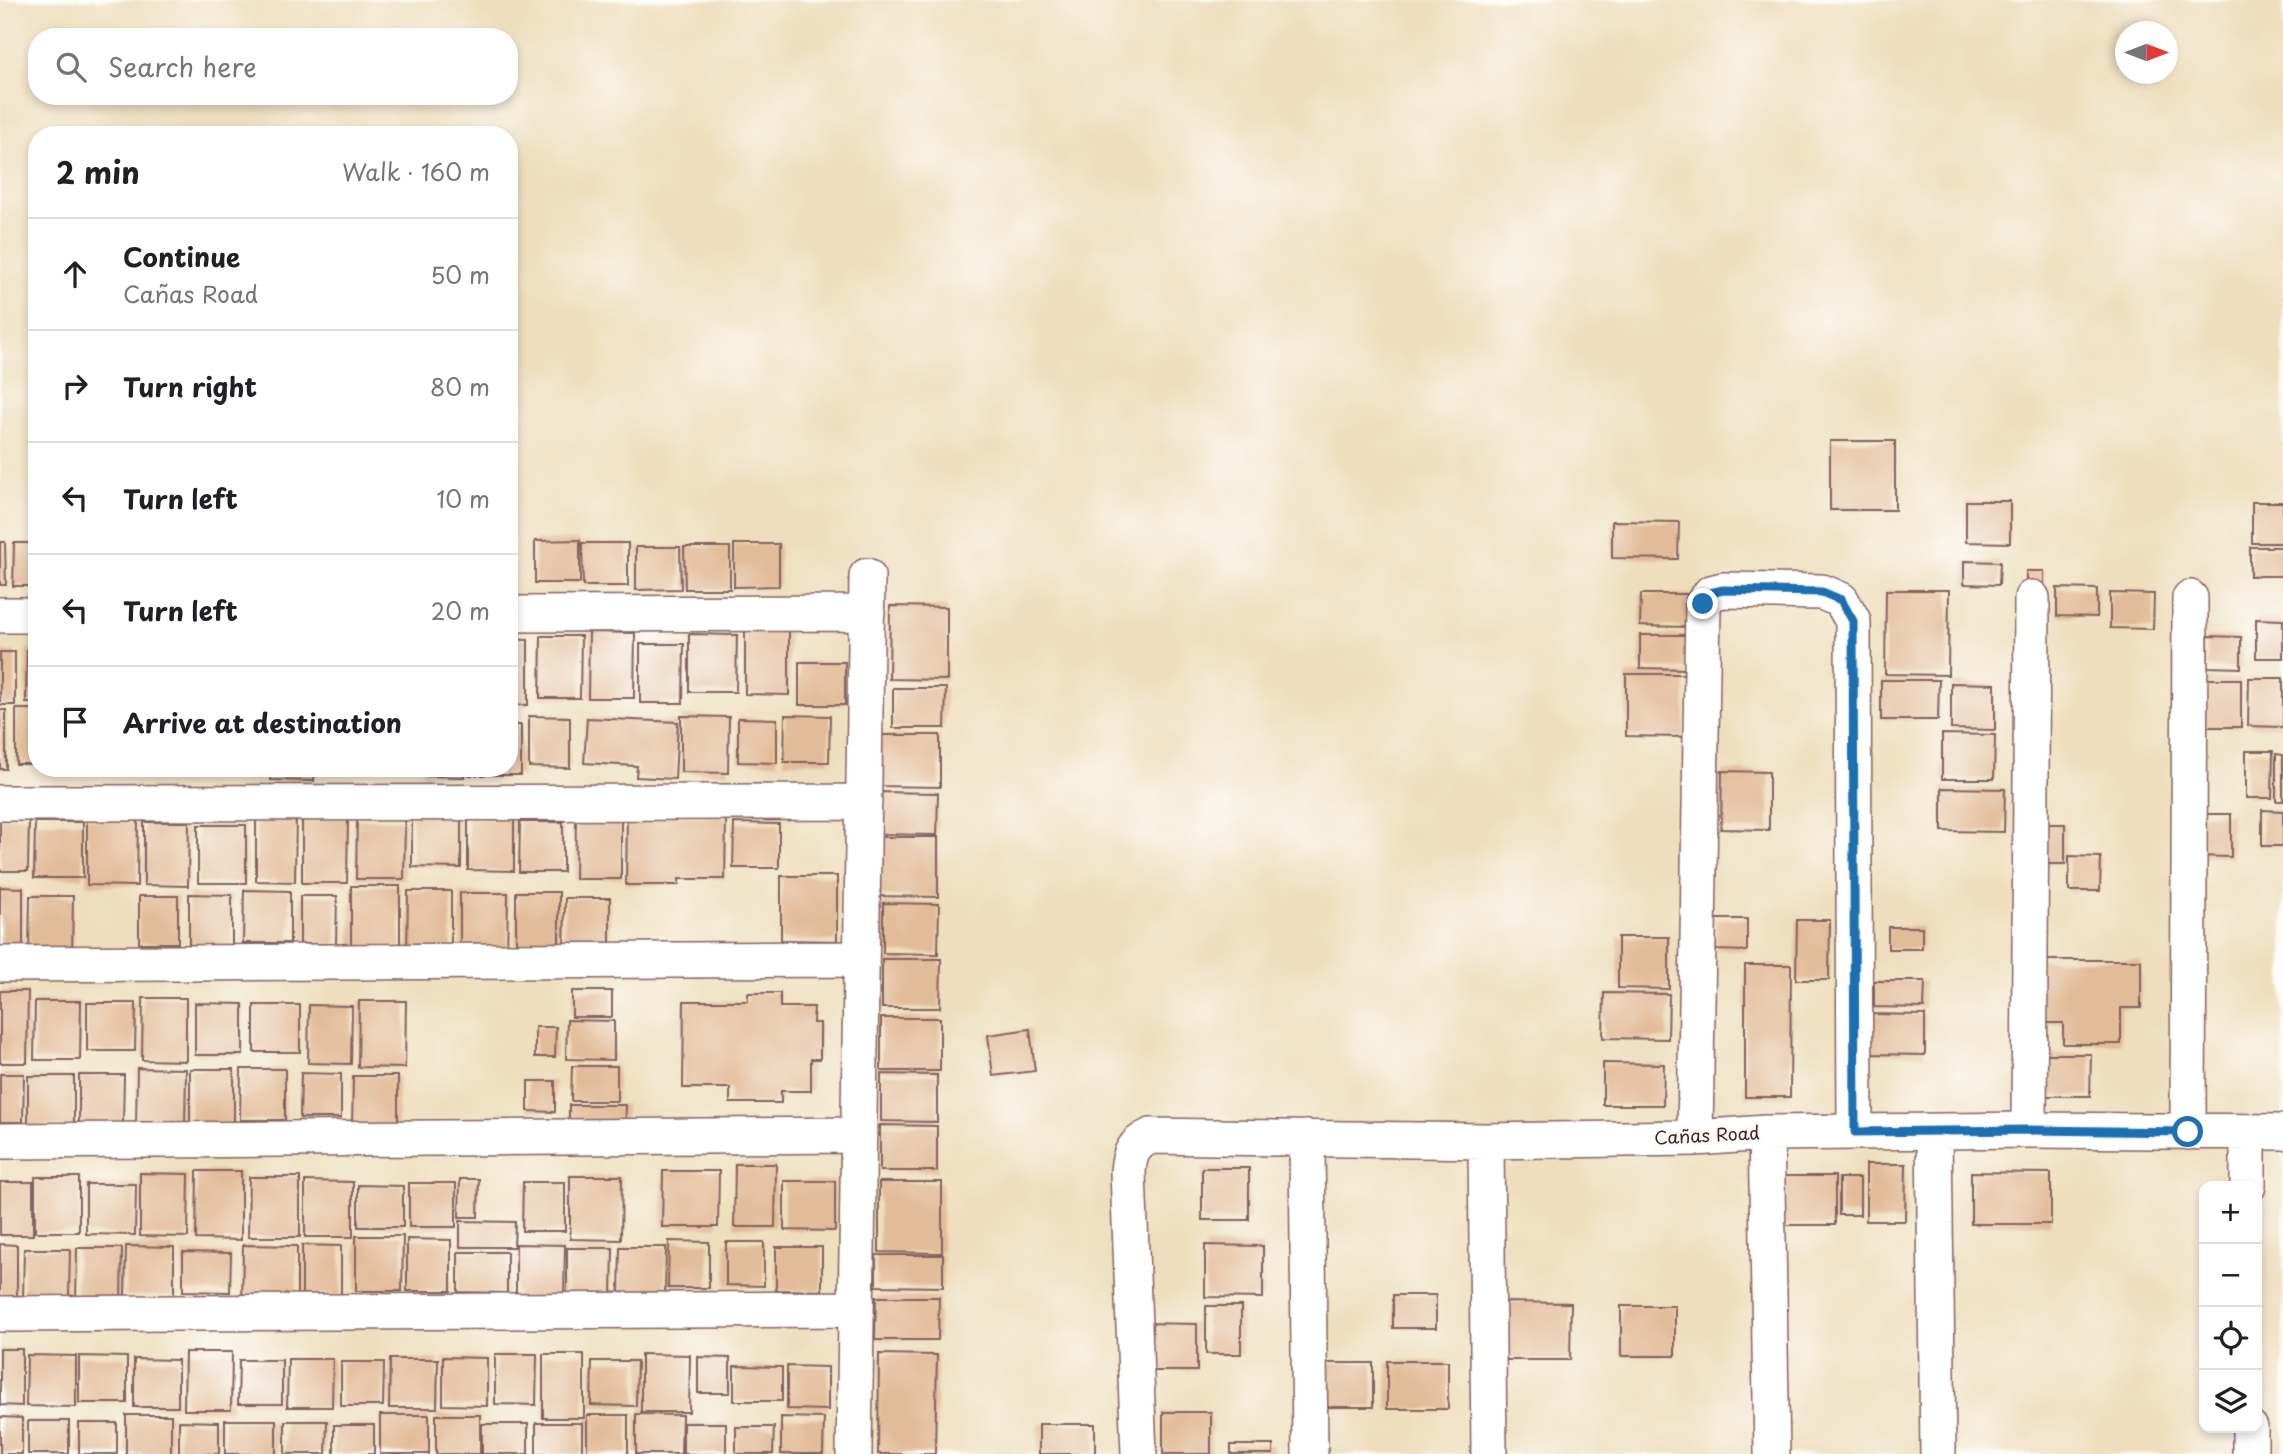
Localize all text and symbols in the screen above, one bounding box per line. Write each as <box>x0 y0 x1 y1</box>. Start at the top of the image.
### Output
north arrow <box>2115 21 2178 84</box>
search box <box>28 28 518 105</box>
text: Search here <box>108 47 257 86</box>
icon: search <box>52 48 90 86</box>
text: 2 min <box>56 149 140 194</box>
text: Walk · 160 m <box>342 154 490 189</box>
text: Continue <box>123 237 240 276</box>
icon: ahead <box>56 255 94 293</box>
text: 50 m <box>430 257 490 292</box>
text: Cañas Road <box>123 276 258 311</box>
icon: right <box>56 367 94 405</box>
text: Turn right <box>123 367 257 406</box>
text: 80 m <box>430 369 490 404</box>
icon: left <box>56 479 94 517</box>
text: Turn left <box>123 479 238 518</box>
text: 10 m <box>436 481 490 516</box>
route end <box>1687 588 1718 619</box>
icon: left <box>56 591 94 629</box>
text: Turn left <box>123 591 238 630</box>
text: 20 m <box>431 593 490 628</box>
icon: arrive <box>56 703 94 741</box>
text: Arrive at destination <box>123 703 402 742</box>
route start <box>2172 1116 2203 1147</box>
street label: Cañas Road <box>1653 1118 1760 1151</box>
map controls <box>2199 1181 2262 1433</box>
button: + <box>2199 1181 2262 1244</box>
button: − <box>2199 1244 2262 1307</box>
button: locate <box>2199 1307 2262 1370</box>
button: layers <box>2199 1370 2262 1433</box>

